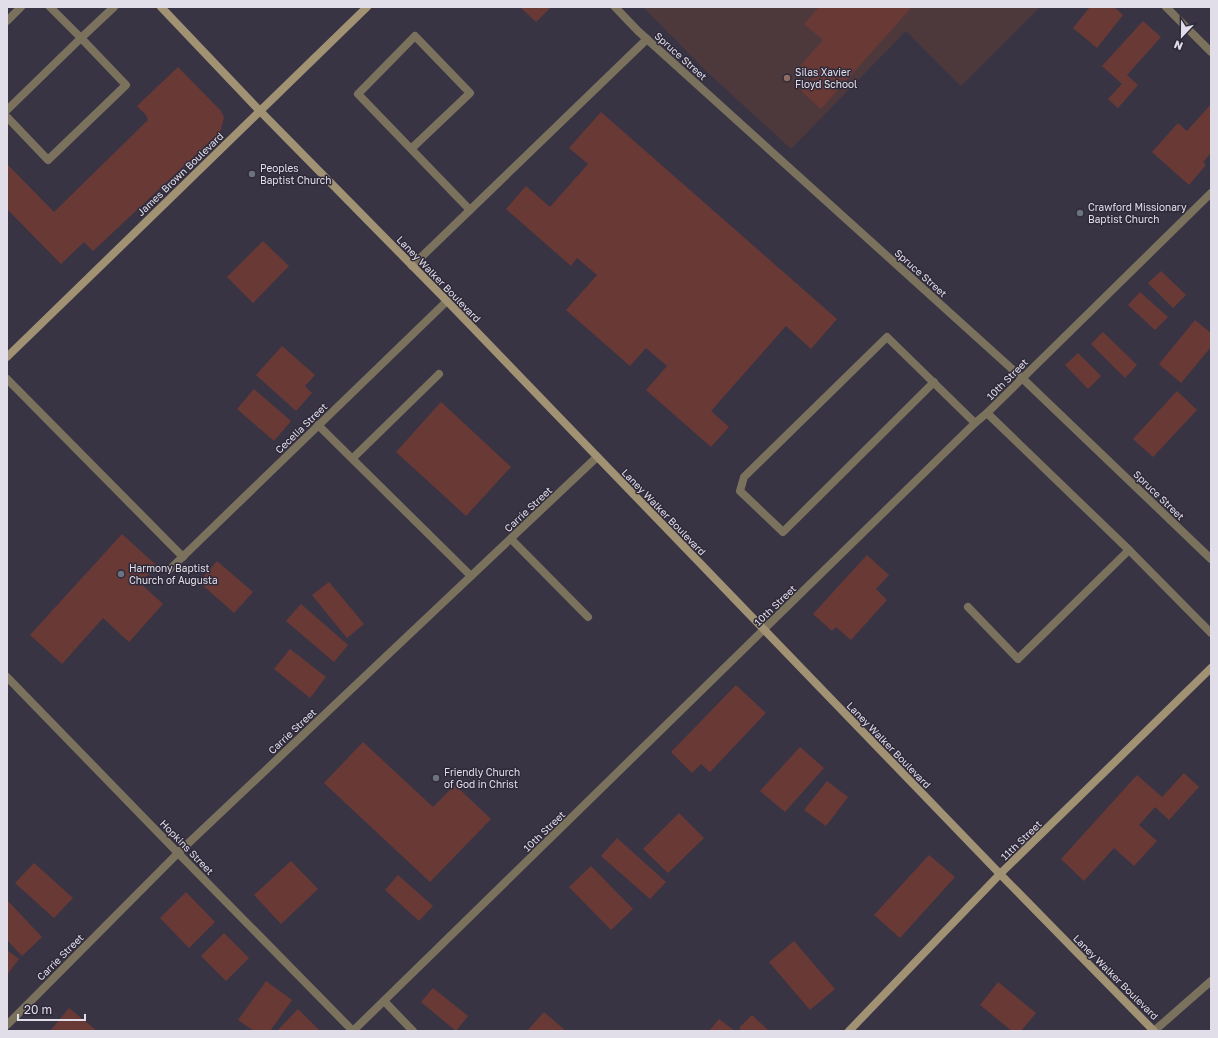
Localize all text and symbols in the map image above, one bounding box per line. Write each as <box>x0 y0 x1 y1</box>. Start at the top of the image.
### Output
north arrow <box>1162 16 1202 56</box>
street label: Spruce Street <box>653 30 709 82</box>
text: N <box>1172 38 1184 53</box>
place label: Silas Xavier Floyd School <box>795 66 857 90</box>
marker: Silas Xavier Floyd School <box>782 73 792 83</box>
street label: James Brown Boulevard <box>134 130 226 218</box>
place label: Peoples Baptist Church <box>260 162 331 186</box>
marker: Peoples Baptist Church <box>247 169 257 179</box>
place label: Crawford Missionary Baptist Church <box>1088 201 1187 225</box>
marker: Crawford Missionary Baptist Church <box>1075 208 1085 218</box>
street label: Laney Walker Boulevard <box>395 233 483 325</box>
street label: Spruce Street <box>893 247 949 299</box>
street label: 10th Street <box>984 356 1030 402</box>
street label: Cecelia Street <box>273 400 329 456</box>
street label: Laney Walker Boulevard <box>620 466 708 558</box>
street label: Spruce Street <box>1131 468 1187 522</box>
street label: Carrie Street <box>502 484 554 534</box>
place label: Harmony Baptist Church of Augusta <box>129 562 218 586</box>
marker: Harmony Baptist Church of Augusta <box>116 569 126 579</box>
street label: 10th Street <box>752 582 798 628</box>
street label: Laney Walker Boulevard <box>845 699 933 791</box>
street label: Carrie Street <box>266 706 318 756</box>
place label: Friendly Church of God in Christ <box>444 766 520 790</box>
marker: Friendly Church of God in Christ <box>431 773 441 783</box>
street label: 10th Street <box>521 808 567 854</box>
street label: Hopkins Street <box>158 817 216 877</box>
street label: 11th Street <box>998 818 1044 862</box>
street label: Carrie Street <box>34 931 86 983</box>
street label: Laney Walker Boulevard <box>1071 932 1161 1022</box>
scale bar <box>18 996 85 1022</box>
text: 20 m <box>24 1002 52 1017</box>

